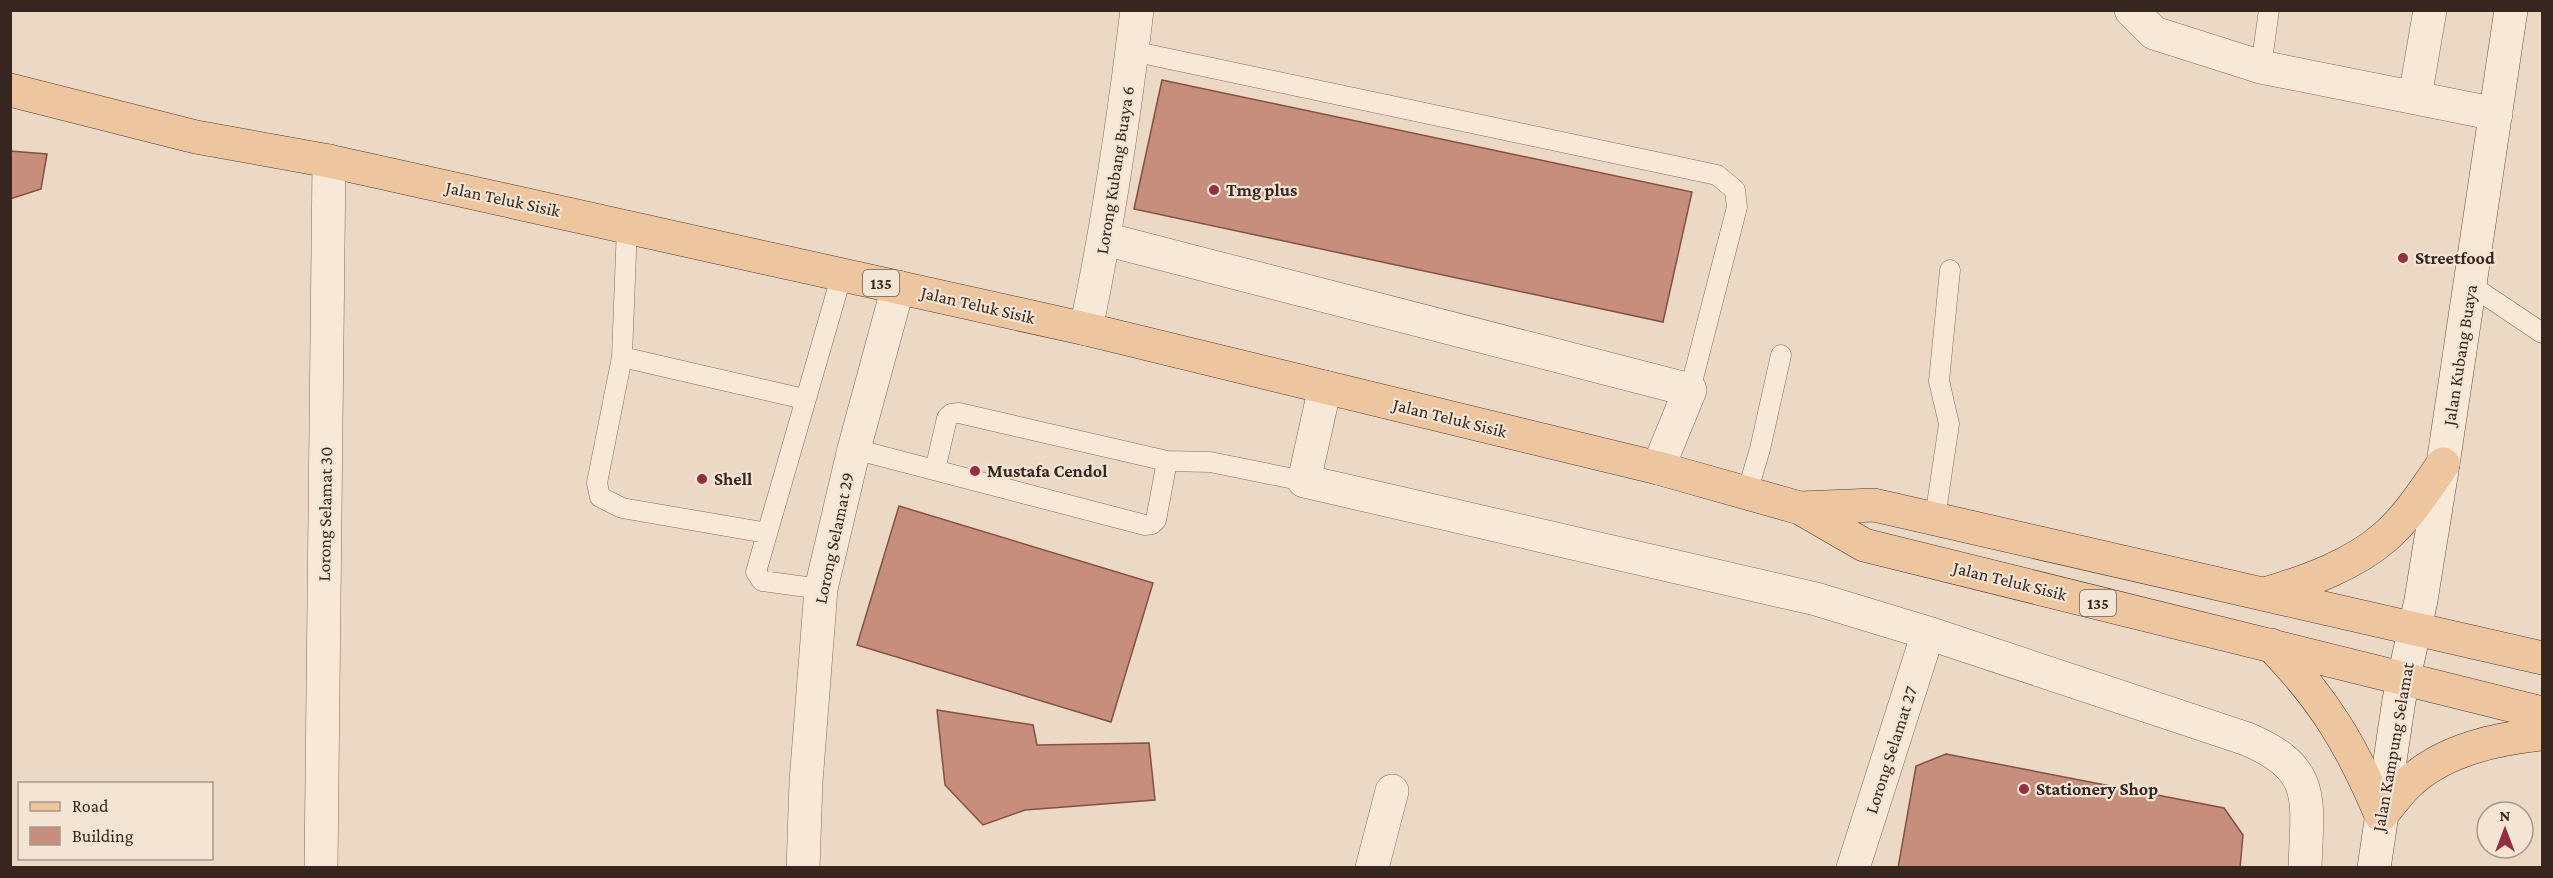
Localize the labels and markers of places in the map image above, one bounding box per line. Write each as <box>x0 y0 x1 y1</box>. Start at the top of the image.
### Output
place label: Tmg plus <box>1226 180 1297 200</box>
marker: Tmg plus <box>1207 183 1221 197</box>
place label: Streetfood <box>2415 248 2495 268</box>
marker: Streetfood <box>2396 251 2410 265</box>
place label: Mustafa Cendol <box>987 461 1107 481</box>
marker: Mustafa Cendol <box>968 464 982 478</box>
place label: Shell <box>714 469 752 489</box>
marker: Shell <box>695 472 709 486</box>
place label: Stationery Shop <box>2036 779 2158 799</box>
marker: Stationery Shop <box>2017 782 2031 796</box>

